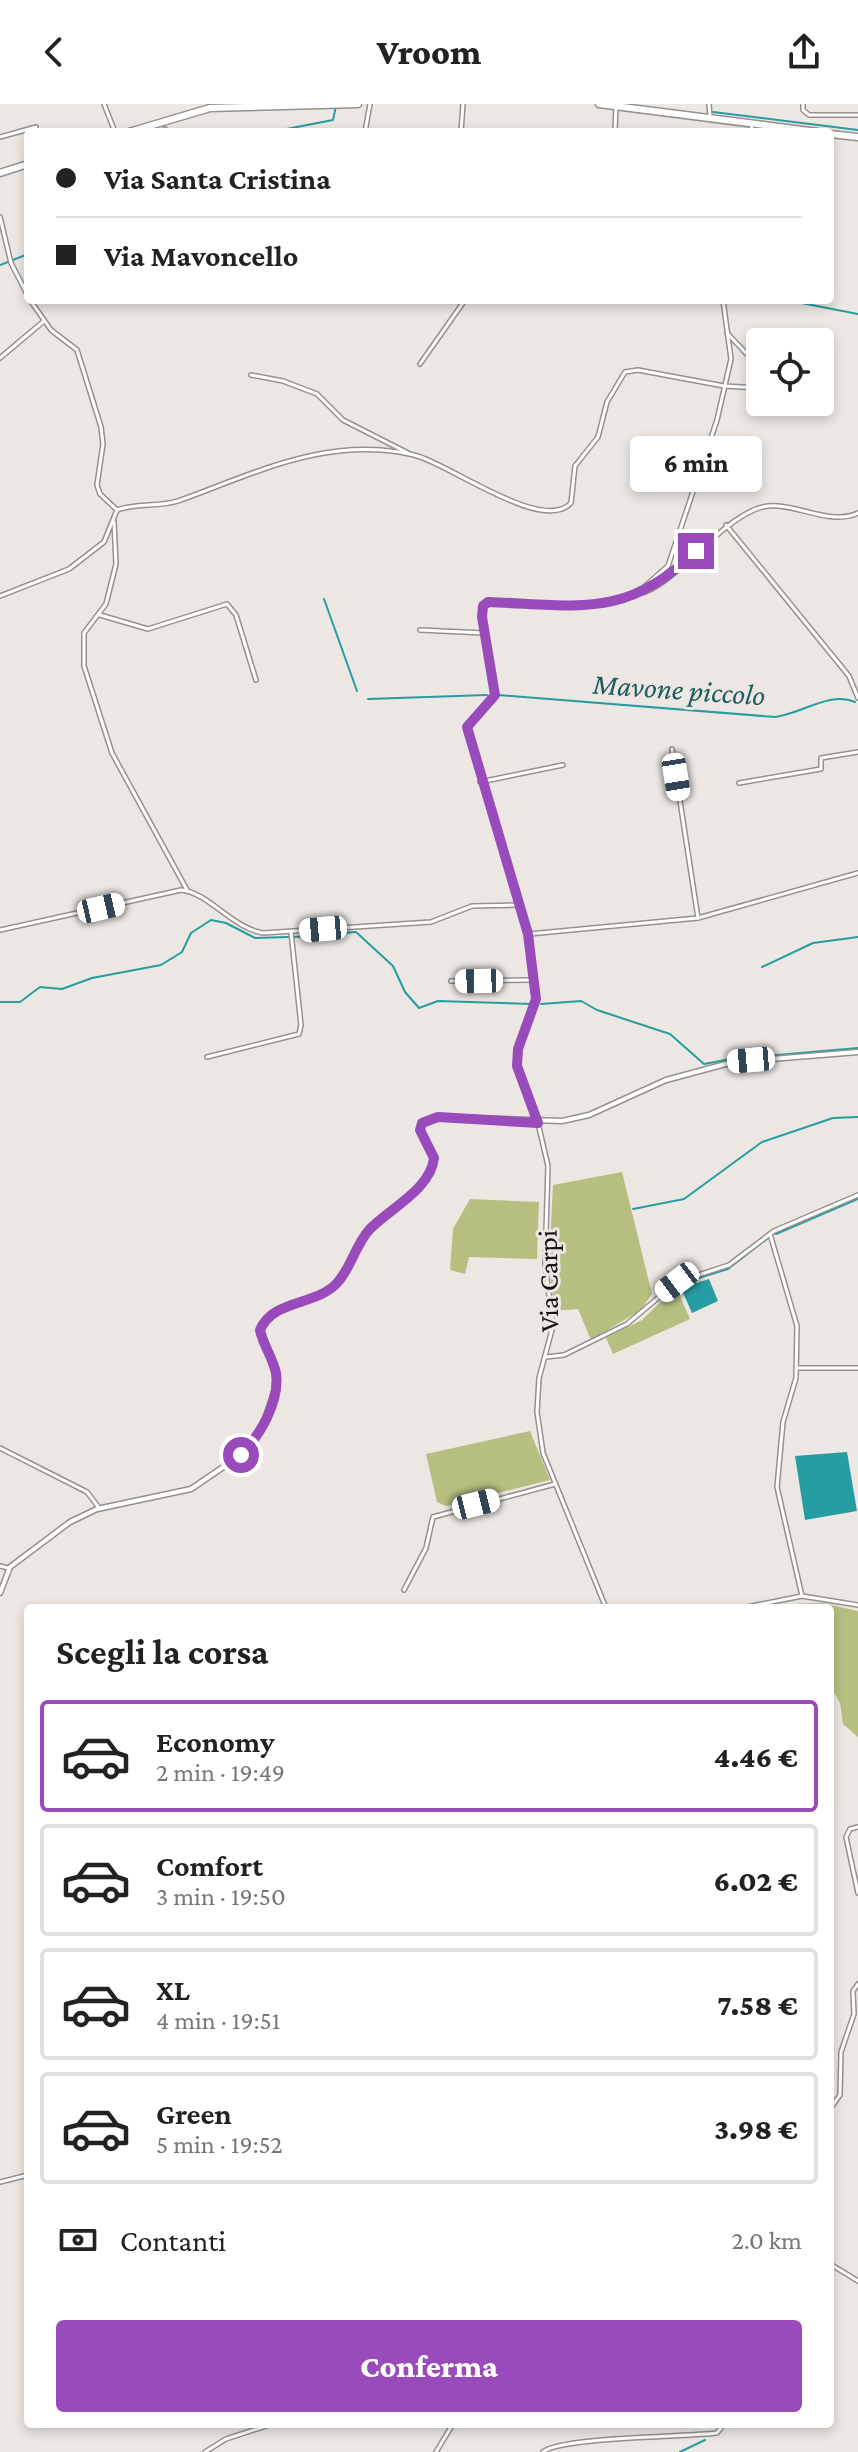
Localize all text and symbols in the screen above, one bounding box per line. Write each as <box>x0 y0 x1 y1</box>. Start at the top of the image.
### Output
icon: back <box>32 30 76 74</box>
icon: share <box>782 30 826 74</box>
text: Vroom <box>377 32 481 72</box>
text: Via Santa Cristina <box>104 162 331 195</box>
text: Via Mavoncello <box>104 239 298 272</box>
map controls <box>746 328 834 416</box>
button: locate <box>746 328 834 416</box>
callout: 6 min <box>630 435 762 491</box>
text: 6 min <box>663 449 729 478</box>
route end <box>678 533 714 569</box>
water label: Mavone piccolo <box>591 666 766 712</box>
car <box>660 751 692 803</box>
car <box>75 891 127 925</box>
car <box>298 915 348 943</box>
car <box>455 969 503 993</box>
car <box>726 1046 776 1074</box>
street label: Via Carpi <box>532 1230 564 1332</box>
car <box>651 1258 703 1306</box>
route start <box>223 1437 259 1473</box>
car <box>450 1487 502 1521</box>
text: Scegli la corsa <box>56 1632 269 1672</box>
icon: car <box>60 1720 132 1792</box>
text: Economy <box>156 1725 275 1758</box>
text: 4.46 € <box>714 1740 798 1773</box>
text: 2 min · 19:49 <box>156 1758 285 1787</box>
icon: car <box>60 1844 132 1916</box>
text: Comfort <box>156 1849 263 1882</box>
text: 6.02 € <box>713 1864 798 1897</box>
text: 3 min · 19:50 <box>156 1882 286 1911</box>
icon: car <box>60 1968 132 2040</box>
text: XL <box>156 1973 190 2006</box>
text: 7.58 € <box>717 1988 798 2021</box>
text: 4 min · 19:51 <box>156 2006 280 2035</box>
icon: car <box>60 2092 132 2164</box>
text: Green <box>156 2097 232 2130</box>
text: 3.98 € <box>714 2112 798 2145</box>
text: 5 min · 19:52 <box>156 2130 283 2159</box>
icon: cash <box>56 2218 100 2262</box>
text: Contanti <box>120 2224 226 2257</box>
text: 2.0 km <box>731 2226 802 2255</box>
button: Conferma <box>56 2320 802 2412</box>

